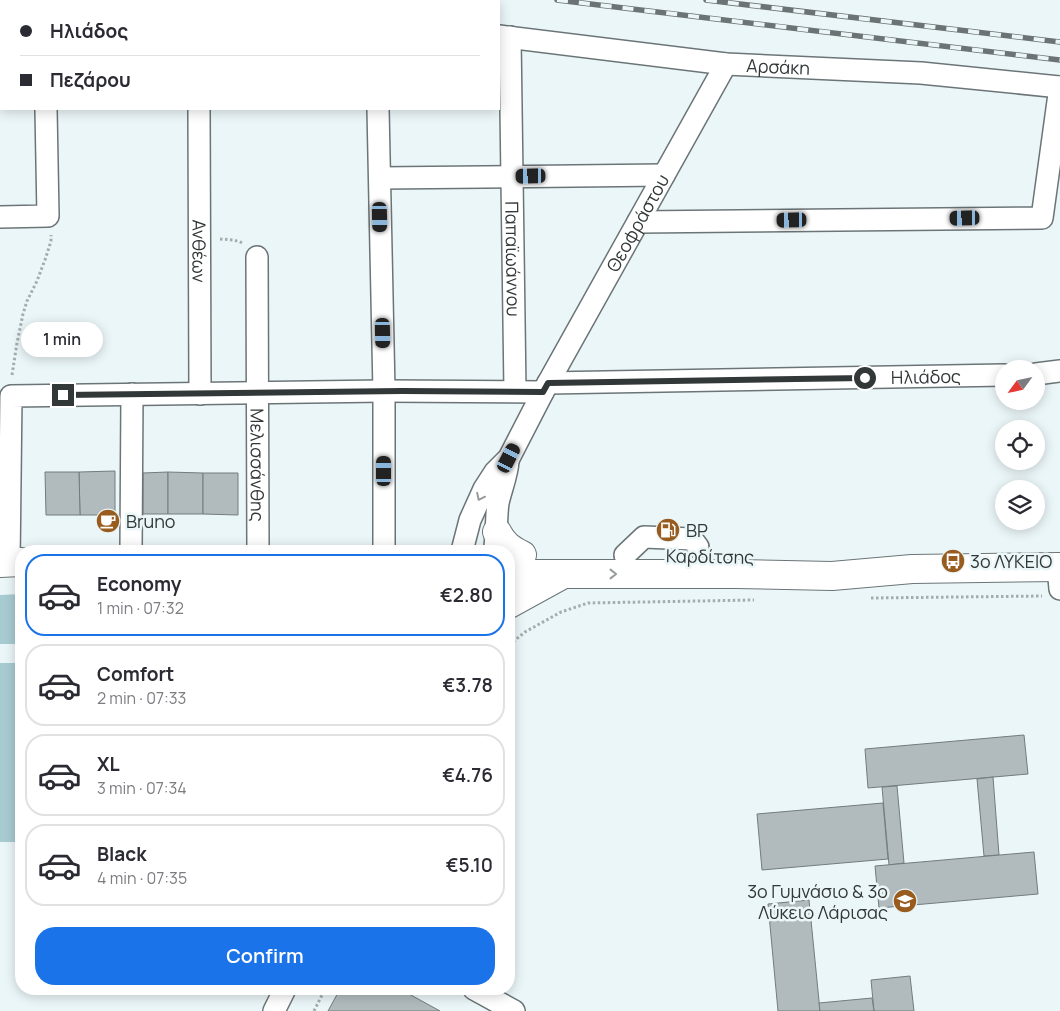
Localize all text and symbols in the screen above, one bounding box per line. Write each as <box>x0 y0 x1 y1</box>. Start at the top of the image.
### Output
text: Ηλιάδος <box>50 18 128 44</box>
street label: Αρσάκη <box>746 53 811 80</box>
text: Πεζάρου <box>50 67 131 93</box>
car <box>515 168 546 184</box>
street label: Θεοφράστου <box>600 170 674 276</box>
street label: Παπαϊωάννου <box>500 201 526 317</box>
car <box>372 202 387 232</box>
car <box>949 210 980 226</box>
car <box>776 212 807 228</box>
street label: Ανθέων <box>187 219 212 283</box>
car <box>375 318 390 348</box>
callout: 1 min <box>22 322 104 358</box>
text: 1 min <box>43 328 81 350</box>
north arrow <box>995 360 1045 410</box>
map controls <box>995 360 1045 530</box>
street label: Ηλιάδος <box>891 364 961 389</box>
route start <box>854 367 876 389</box>
route end <box>52 384 74 406</box>
street label: Μελισσάνθης <box>246 408 270 522</box>
button: locate <box>995 420 1045 470</box>
car <box>495 441 522 475</box>
car <box>376 456 391 486</box>
button: layers <box>995 480 1045 530</box>
one-way arrow <box>477 492 487 501</box>
cafe icon: Bruno <box>95 508 121 534</box>
place label: Bruno <box>126 509 176 533</box>
fuel station icon: BP <box>655 517 681 543</box>
place label: BP <box>686 518 708 542</box>
street label: Καρδίτσης <box>666 543 754 569</box>
bus stop icon: 3ο ΛΥΚΕΙΟ <box>940 548 966 574</box>
place label: 3ο ΛΥΚΕΙΟ <box>970 549 1052 573</box>
one-way arrow <box>610 569 617 579</box>
text: Economy <box>97 571 181 597</box>
icon: car <box>37 573 82 618</box>
text: €2.80 <box>440 582 493 608</box>
text: 1 min · 07:32 <box>97 597 184 619</box>
text: Comfort <box>97 661 174 687</box>
icon: car <box>37 663 82 708</box>
text: €3.78 <box>443 672 493 698</box>
text: 2 min · 07:33 <box>97 687 186 709</box>
text: XL <box>97 751 120 777</box>
icon: car <box>37 753 82 798</box>
text: €4.76 <box>442 762 493 788</box>
text: 3 min · 07:34 <box>97 777 187 799</box>
text: Black <box>97 841 146 867</box>
icon: car <box>37 843 82 888</box>
text: €5.10 <box>446 852 493 878</box>
text: 4 min · 07:35 <box>97 867 187 889</box>
place label: 3ο Γυμνάσιο & 3ο Λύκειο Λάρισας <box>747 879 888 924</box>
school or university icon: 3ο Γυμνάσιο & 3ο Λύκειο Λάρισας <box>892 888 918 914</box>
button: Confirm <box>35 927 495 985</box>

